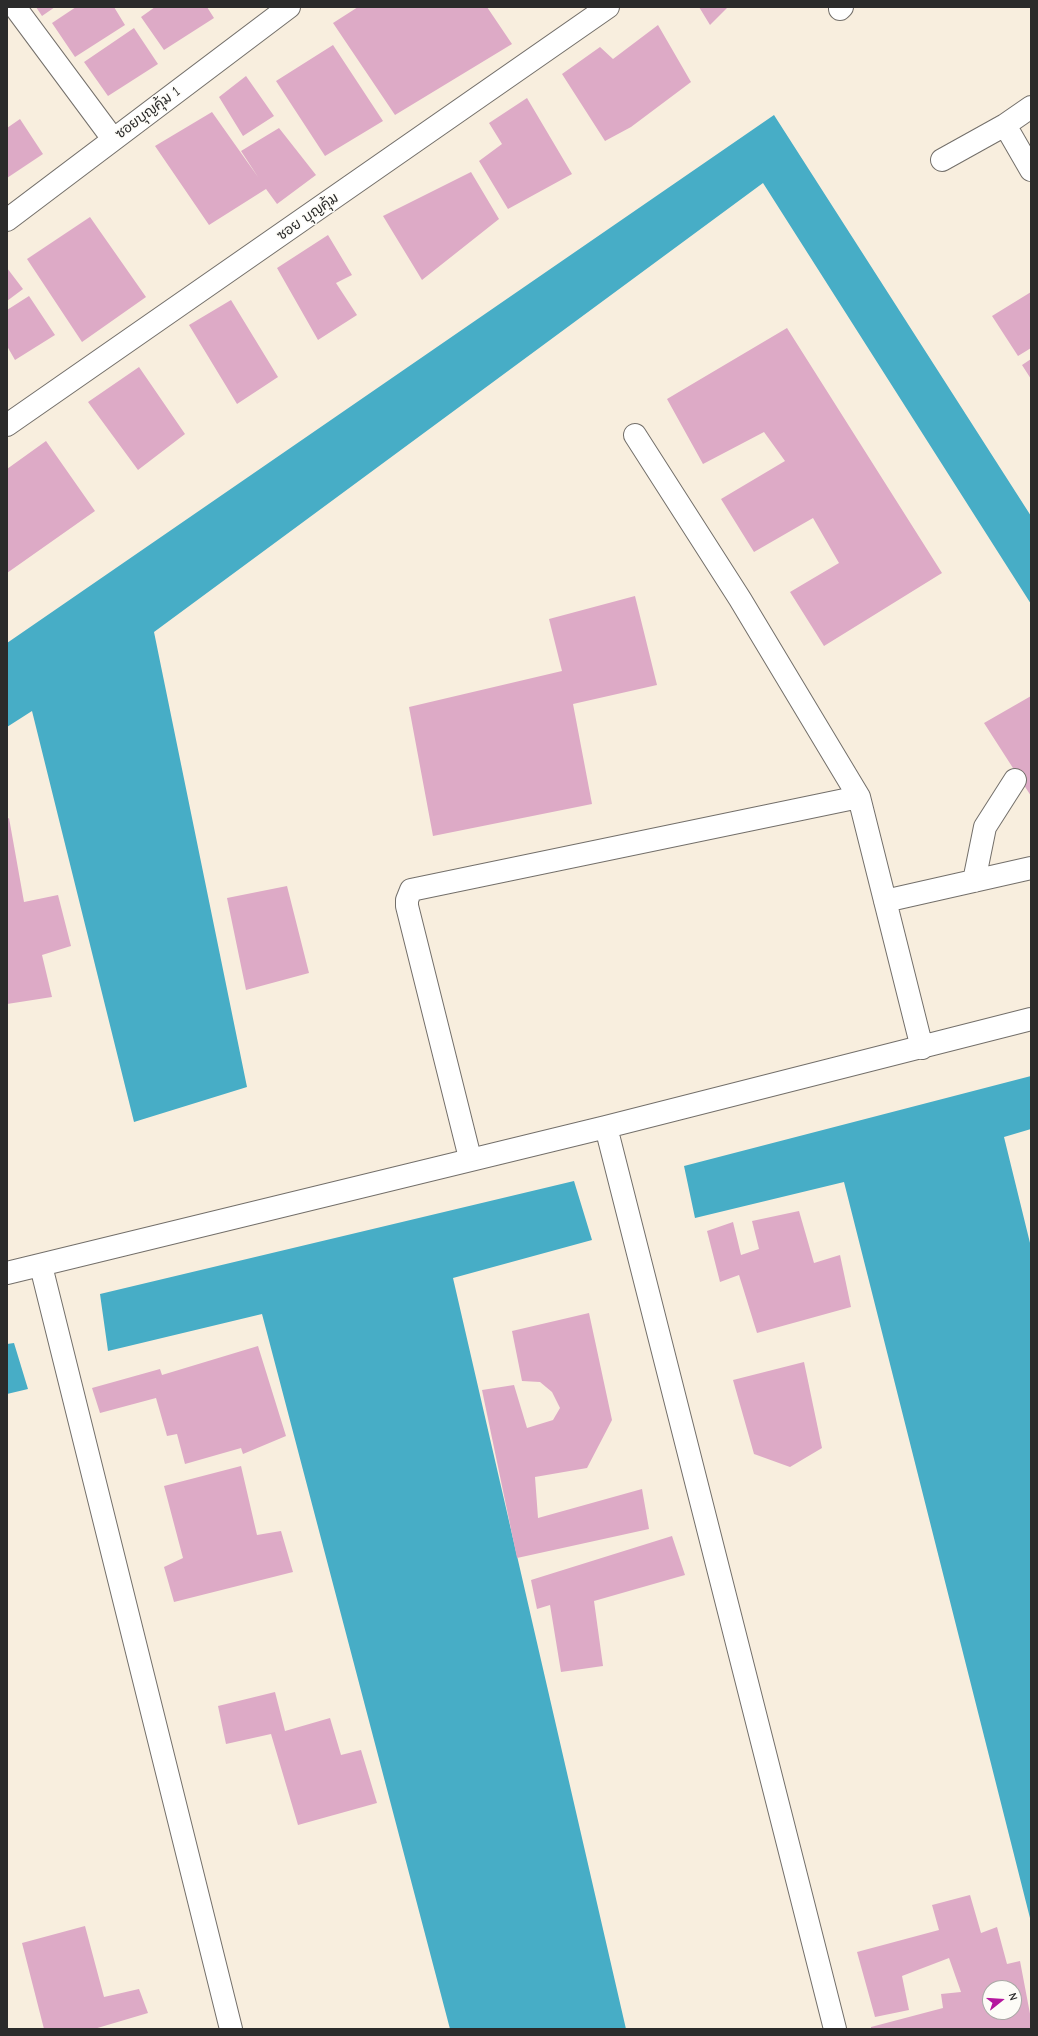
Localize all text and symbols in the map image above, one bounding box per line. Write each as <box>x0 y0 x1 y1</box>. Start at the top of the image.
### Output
street label: ซอยบุญคุ้ม 1 <box>112 83 184 143</box>
street label: ซอย บุญคุ้ม <box>274 190 342 244</box>
north arrow <box>982 1980 1022 2020</box>
text: N <box>1006 1991 1020 2002</box>

